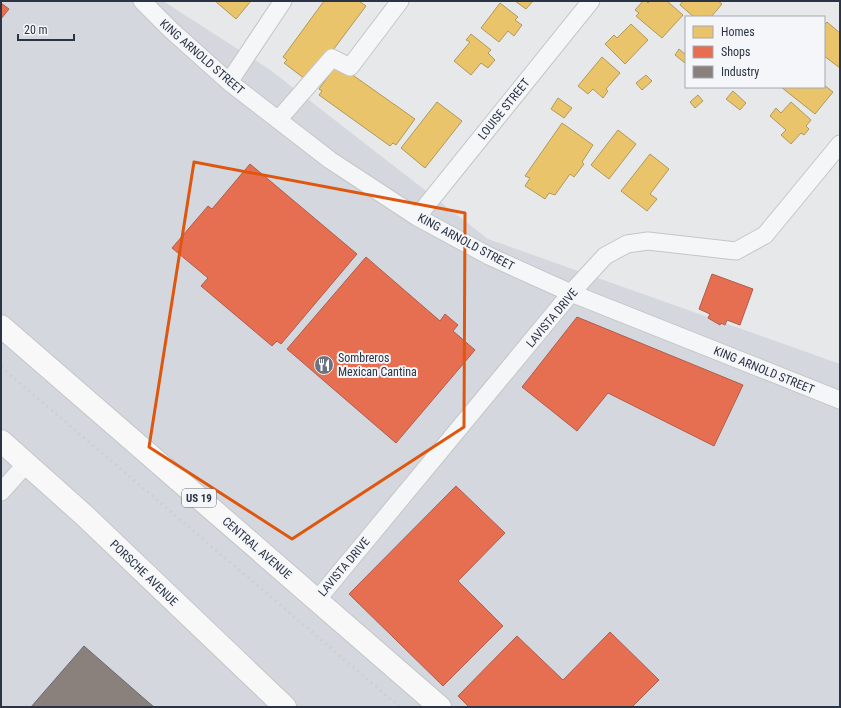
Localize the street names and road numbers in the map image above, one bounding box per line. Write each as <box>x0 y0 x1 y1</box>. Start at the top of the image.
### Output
street label: KING ARNOLD STREET <box>157 17 247 97</box>
street label: LOUISE STREET <box>475 76 533 142</box>
street label: KING ARNOLD STREET <box>415 211 517 273</box>
street label: LAVISTA DRIVE <box>523 286 581 350</box>
street label: KING ARNOLD STREET <box>712 343 816 397</box>
road number: US 19 <box>182 489 216 507</box>
street label: CENTRAL AVENUE <box>219 514 295 582</box>
street label: LAVISTA DRIVE <box>315 535 373 599</box>
street label: PORSCHE AVENUE <box>107 537 181 609</box>

